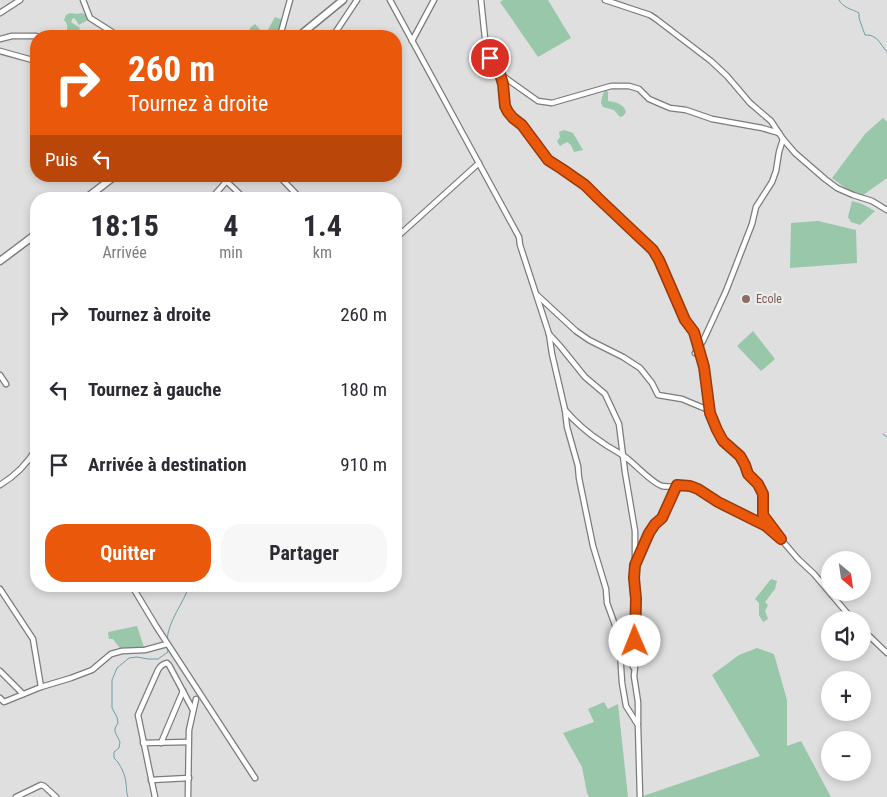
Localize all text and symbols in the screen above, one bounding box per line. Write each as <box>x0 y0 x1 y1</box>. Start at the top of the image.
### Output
pin <box>469 37 511 79</box>
icon: arrive <box>476 44 504 72</box>
text: 260 m <box>128 49 215 90</box>
icon: right <box>45 50 110 115</box>
text: Tournez à droite <box>128 91 268 116</box>
icon: left <box>88 145 116 173</box>
text: Puis <box>45 148 78 171</box>
text: 18:15 <box>90 208 159 243</box>
text: 4 <box>223 208 238 243</box>
text: 1.4 <box>303 208 342 243</box>
text: Arrivée <box>102 243 147 262</box>
text: min <box>219 243 243 262</box>
text: km <box>313 243 332 262</box>
place label: Ecole <box>756 292 782 306</box>
marker: Ecole <box>740 293 752 305</box>
icon: right <box>45 301 73 329</box>
text: Tournez à droite <box>88 303 211 326</box>
text: 260 m <box>340 303 387 326</box>
icon: left <box>45 376 73 404</box>
text: Tournez à gauche <box>88 378 221 401</box>
text: 180 m <box>340 378 387 401</box>
icon: arrive <box>45 451 73 479</box>
text: Arrivée à destination <box>88 453 247 476</box>
text: 910 m <box>340 453 387 476</box>
button: Quitter <box>45 524 211 582</box>
button: Partager <box>221 524 387 582</box>
north arrow <box>821 551 871 601</box>
map controls <box>821 551 871 781</box>
button: sound <box>821 611 871 661</box>
position arrow <box>608 614 660 666</box>
button: + <box>821 671 871 721</box>
button: − <box>821 731 871 781</box>

